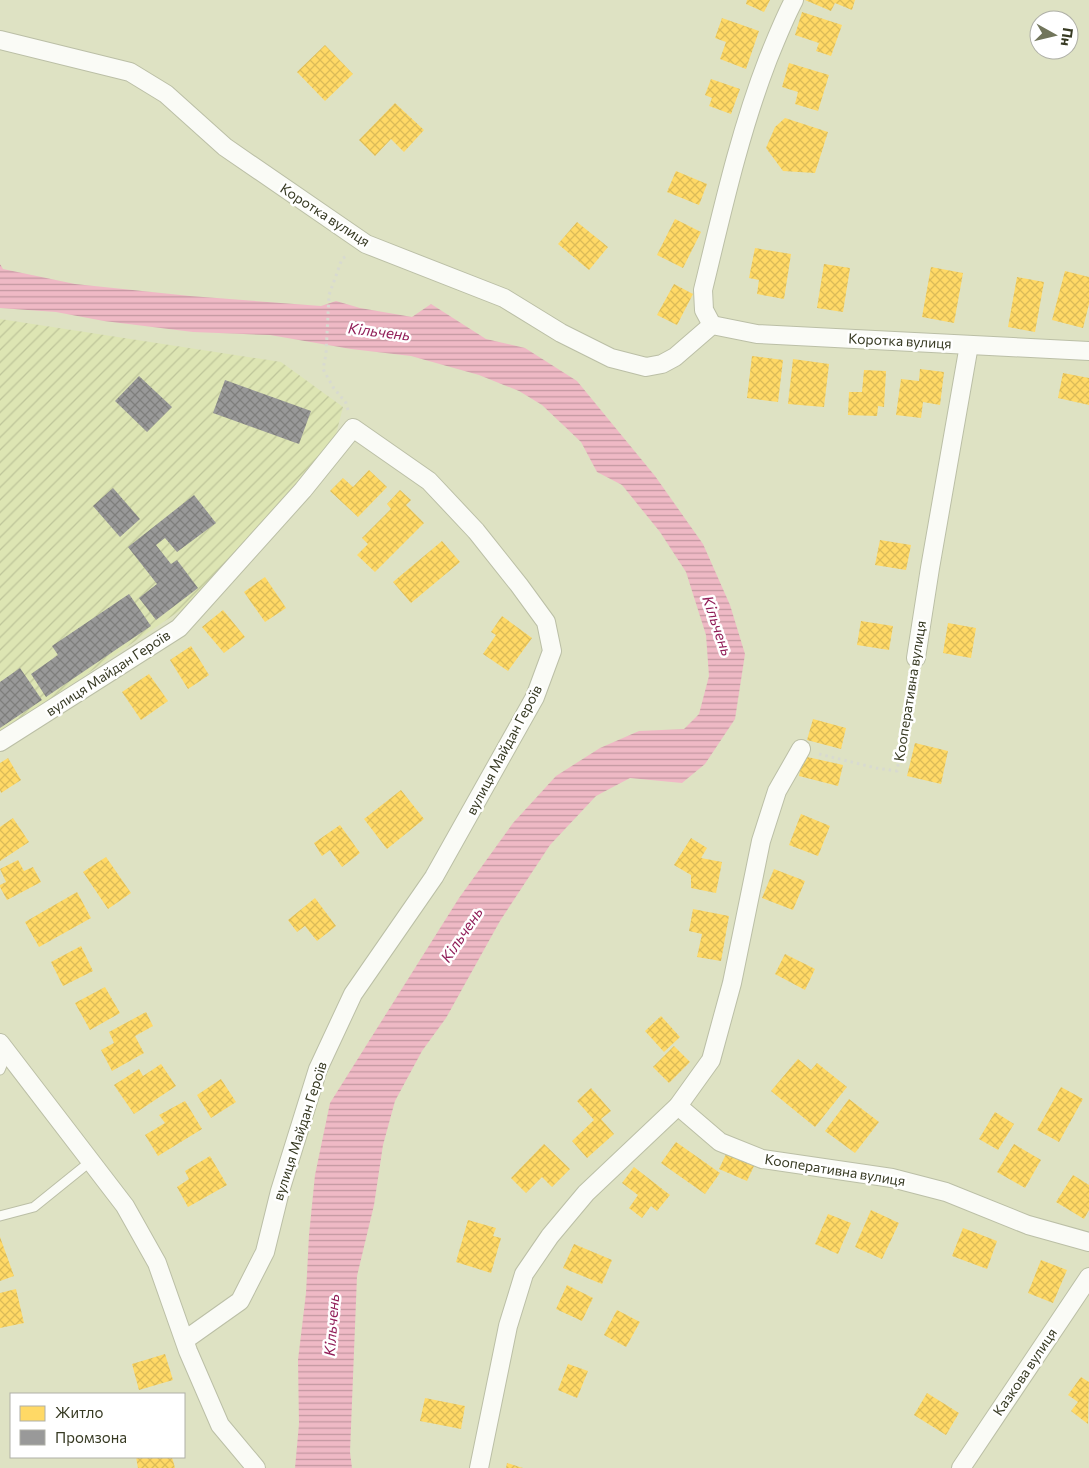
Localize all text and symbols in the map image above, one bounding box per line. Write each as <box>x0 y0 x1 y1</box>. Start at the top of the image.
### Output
north arrow <box>1029 10 1079 60</box>
text: Пн <box>1058 27 1077 47</box>
street label: Коротка вулиця <box>277 179 373 250</box>
water label: Кільчень <box>347 318 411 344</box>
street label: Коротка вулиця <box>848 329 952 352</box>
water label: Кільчень <box>699 593 737 658</box>
street label: Кооперативна вулиця <box>890 619 929 762</box>
street label: вулиця Майдан Героїв <box>42 626 173 719</box>
street label: вулиця Майдан Героїв <box>462 682 545 818</box>
water label: Кільчень <box>436 903 486 965</box>
street label: вулиця Майдан Героїв <box>269 1059 330 1202</box>
street label: Кооперативна вулиця <box>764 1150 907 1189</box>
water label: Кільчень <box>320 1293 342 1357</box>
street label: Казкова вулиця <box>989 1325 1060 1419</box>
legend <box>10 1393 185 1458</box>
text: Житло <box>55 1403 103 1421</box>
text: Промзона <box>55 1428 127 1446</box>

